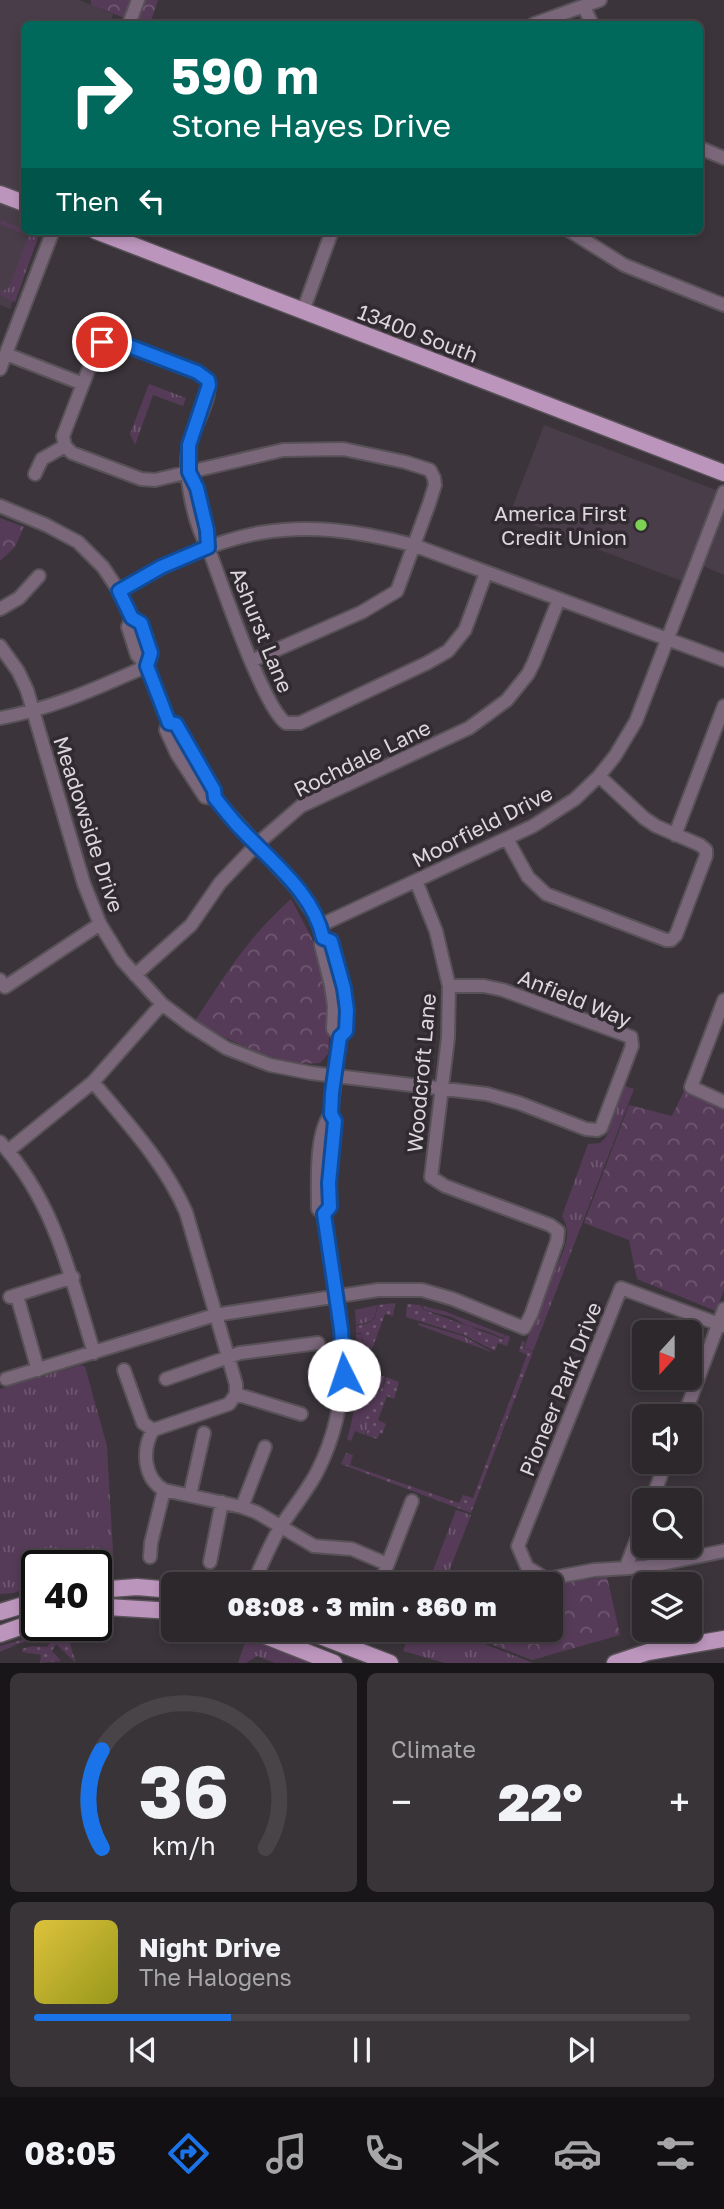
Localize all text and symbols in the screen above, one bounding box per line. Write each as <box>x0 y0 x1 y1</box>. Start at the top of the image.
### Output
text: 590 m <box>171 46 319 105</box>
icon: right <box>56 49 147 140</box>
text: Stone Hayes Drive <box>171 106 451 144</box>
icon: left <box>133 182 171 220</box>
text: Then <box>56 186 119 217</box>
street label: 13400 South <box>354 298 482 368</box>
pin <box>72 312 132 372</box>
icon: arrive <box>83 323 121 361</box>
place label: America First Credit Union <box>494 500 627 550</box>
marker: America First Credit Union <box>633 517 649 533</box>
street label: Ashurst Lane <box>225 564 299 696</box>
street label: Rochdale Lane <box>289 714 435 802</box>
street label: Meadowside Drive <box>48 733 130 915</box>
street label: Moorfield Drive <box>407 779 557 873</box>
street label: Anfield Way <box>515 964 636 1033</box>
street label: Woodcroft Lane <box>401 992 441 1154</box>
street label: Pioneer Park Drive <box>513 1298 607 1480</box>
north arrow <box>632 1320 702 1390</box>
map controls <box>632 1320 702 1642</box>
position arrow <box>307 1338 381 1412</box>
button: sound <box>632 1404 702 1474</box>
button: search <box>632 1488 702 1558</box>
speed limit sign: 40 <box>21 1550 112 1641</box>
button: layers <box>632 1572 702 1642</box>
text: 08:08 · 3 min · 860 m <box>227 1591 497 1622</box>
text: Climate <box>391 1735 476 1763</box>
text: 36 <box>138 1748 229 1835</box>
text: 22° <box>498 1770 583 1832</box>
text: − <box>391 1779 412 1824</box>
text: + <box>669 1779 690 1824</box>
text: km/h <box>152 1830 215 1861</box>
text: Night Drive <box>139 1932 281 1963</box>
text: The Halogens <box>139 1963 292 1991</box>
icon: previous <box>124 2031 162 2069</box>
icon: pause <box>343 2031 381 2069</box>
icon: next <box>562 2031 600 2069</box>
icon: directions <box>164 2129 213 2178</box>
icon: music <box>262 2129 311 2178</box>
icon: phone <box>359 2129 408 2178</box>
icon: climate <box>456 2129 505 2178</box>
icon: car <box>553 2129 602 2178</box>
icon: filters <box>651 2129 700 2178</box>
text: 08:05 <box>24 2134 116 2172</box>

